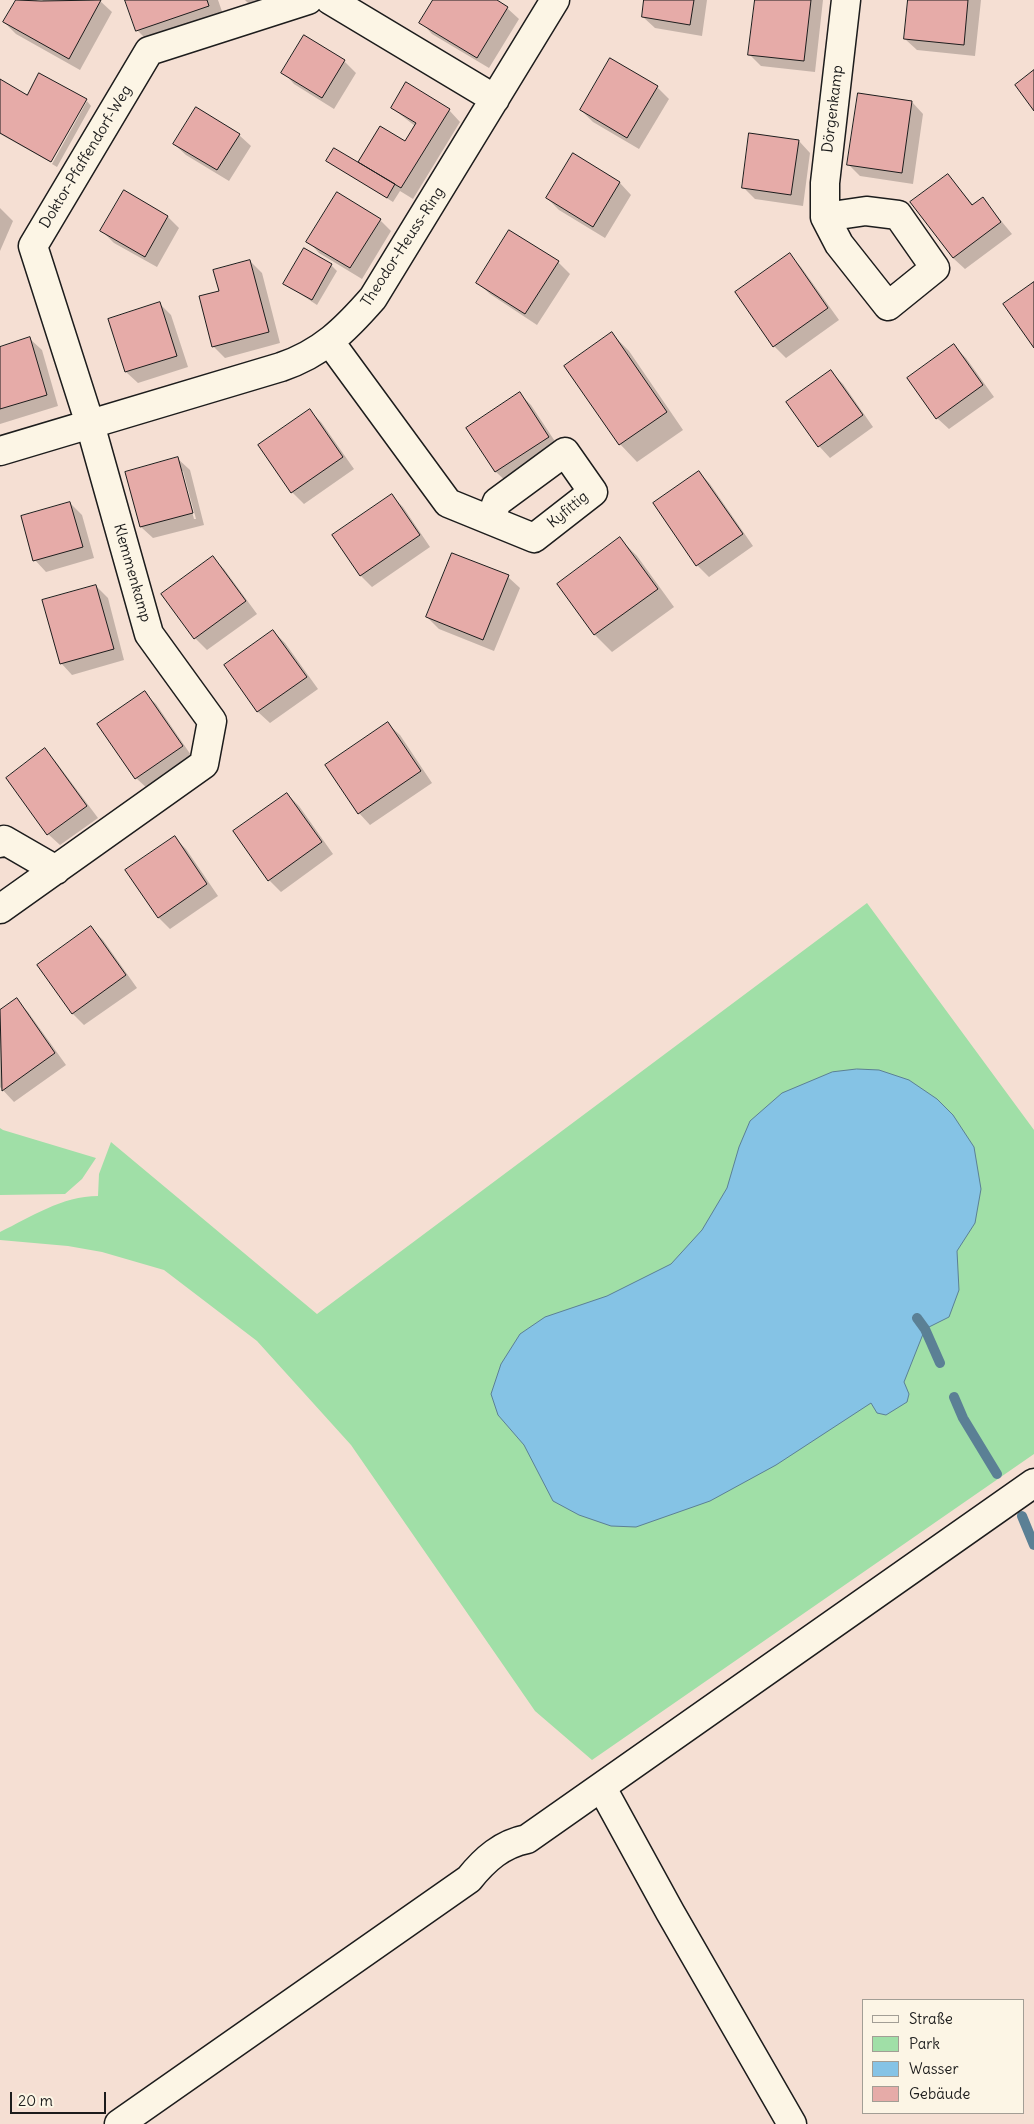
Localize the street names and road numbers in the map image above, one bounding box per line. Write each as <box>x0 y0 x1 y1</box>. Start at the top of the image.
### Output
street label: Dörgenkamp <box>819 64 847 154</box>
street label: Doktor-Pfaffendorf-Weg <box>36 82 136 232</box>
street label: Theodor-Heuss-Ring <box>358 184 448 310</box>
street label: Kyfittig <box>544 488 592 532</box>
street label: Klemmenkamp <box>109 522 155 624</box>

